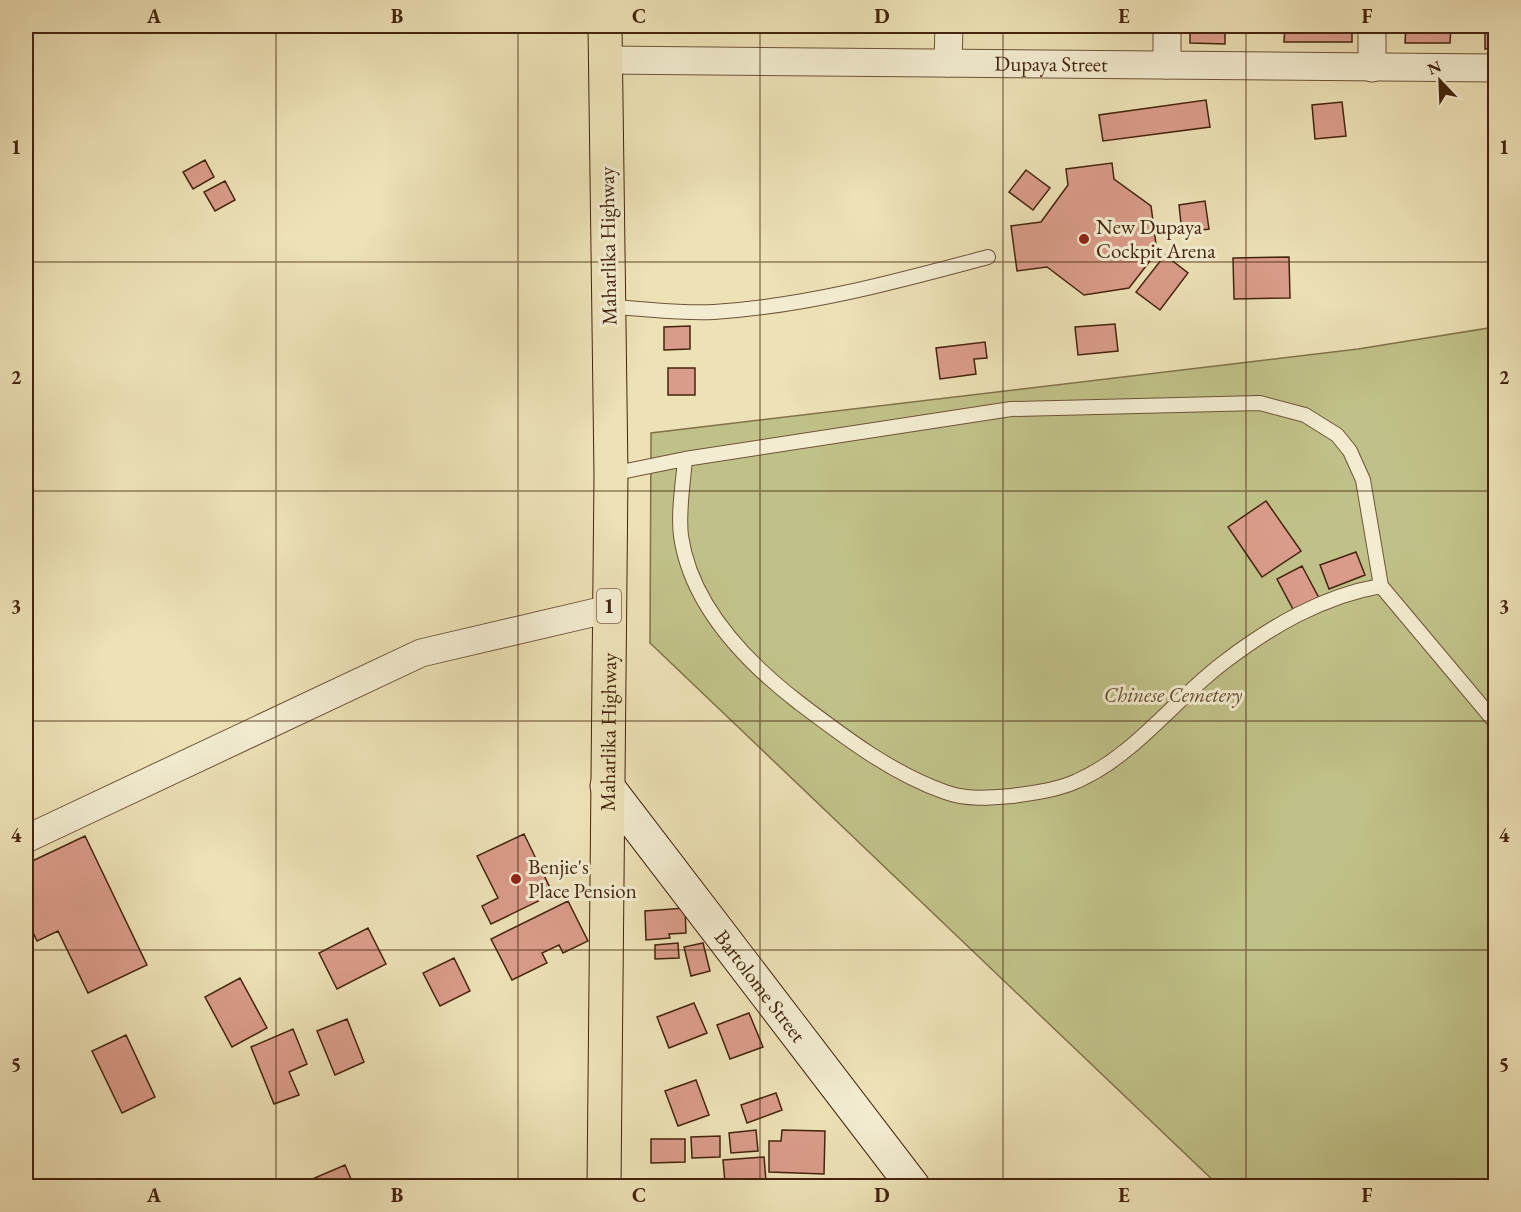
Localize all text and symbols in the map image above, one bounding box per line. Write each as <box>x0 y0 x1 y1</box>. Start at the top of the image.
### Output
text: A <box>146 3 162 29</box>
text: B <box>391 3 403 29</box>
text: C <box>632 3 646 29</box>
text: D <box>874 3 890 29</box>
text: E <box>1118 3 1130 29</box>
text: F <box>1362 3 1373 29</box>
street label: Dupaya Street <box>994 49 1108 78</box>
north arrow <box>1410 51 1470 111</box>
text: N <box>1424 55 1444 80</box>
text: 1 <box>11 134 21 160</box>
text: 1 <box>1499 134 1509 160</box>
street label: Maharlika Highway <box>593 166 622 326</box>
place label: New Dupaya Cockpit Arena <box>1096 213 1216 264</box>
marker: New Dupaya Cockpit Arena <box>1077 232 1091 246</box>
text: 2 <box>11 364 22 390</box>
text: 2 <box>1499 364 1510 390</box>
road number: 1 <box>597 589 621 623</box>
text: 3 <box>11 593 21 619</box>
text: 3 <box>1499 593 1509 619</box>
street label: Maharlika Highway <box>594 652 622 812</box>
park label: Chinese Cemetery <box>1104 681 1243 708</box>
text: 4 <box>11 822 22 848</box>
text: 4 <box>1499 822 1510 848</box>
place label: Benjie's Place Pension <box>528 853 637 904</box>
marker: Benjie's Place Pension <box>509 872 523 886</box>
street label: Bartolome Street <box>709 924 812 1048</box>
text: 5 <box>11 1051 21 1077</box>
text: 5 <box>1499 1051 1509 1077</box>
text: A <box>146 1182 162 1208</box>
text: B <box>391 1182 403 1208</box>
text: C <box>632 1182 646 1208</box>
text: D <box>874 1182 890 1208</box>
text: E <box>1118 1182 1130 1208</box>
text: F <box>1362 1182 1373 1208</box>

